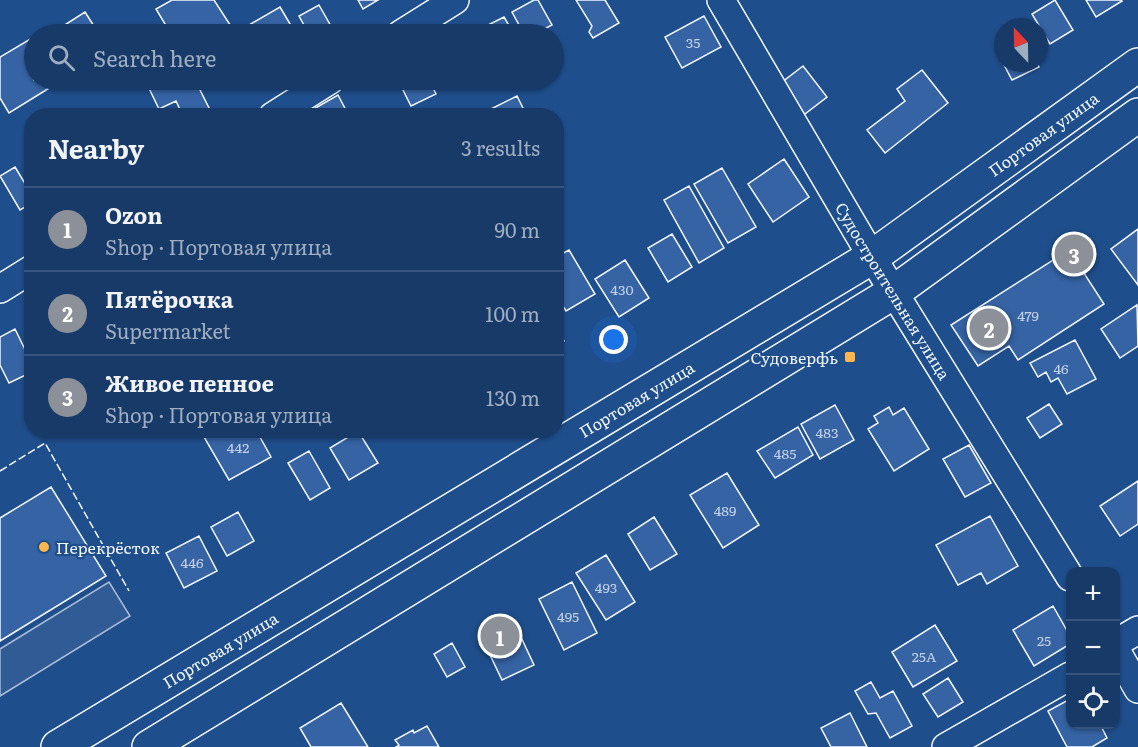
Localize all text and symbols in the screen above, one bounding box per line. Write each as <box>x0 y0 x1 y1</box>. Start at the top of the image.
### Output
north arrow <box>994 18 1048 72</box>
search box <box>24 24 564 90</box>
house number: 35 <box>686 32 700 52</box>
icon: search <box>45 41 78 74</box>
text: Search here <box>93 41 216 74</box>
street label: Портовая улица <box>983 85 1103 182</box>
text: Nearby <box>48 128 144 167</box>
text: 3 results <box>461 132 540 162</box>
street label: Судостроительная улица <box>830 197 957 384</box>
text: Ozon <box>105 198 162 231</box>
text: 1 <box>63 214 72 244</box>
text: 90 m <box>495 214 540 244</box>
text: Shop · Портовая улица <box>105 231 332 261</box>
pin: 3 <box>1054 232 1094 276</box>
house number: 430 <box>610 279 634 299</box>
text: Пятёрочка <box>105 282 233 315</box>
text: 2 <box>62 298 73 328</box>
text: 100 m <box>485 298 540 328</box>
house number: 479 <box>1017 305 1039 325</box>
pin: 2 <box>970 306 1008 350</box>
text: Supermarket <box>105 315 231 345</box>
your location <box>599 325 628 354</box>
place label: Судоверфь <box>750 345 838 369</box>
marker: Судоверфь <box>843 350 857 364</box>
street label: Портовая улица <box>574 355 699 443</box>
house number: 46 <box>1053 358 1069 378</box>
text: Живое пенное <box>105 366 274 399</box>
text: 3 <box>62 382 73 412</box>
text: 130 m <box>486 382 540 412</box>
text: Shop · Портовая улица <box>105 399 332 429</box>
house number: 483 <box>815 422 839 442</box>
house number: 442 <box>227 437 249 457</box>
house number: 485 <box>774 443 796 463</box>
house number: 489 <box>714 500 736 520</box>
place label: Перекрёсток <box>56 535 160 559</box>
marker: Перекрёсток <box>37 540 51 554</box>
house number: 446 <box>181 552 204 572</box>
map controls <box>1066 567 1120 729</box>
button: + <box>1066 567 1120 621</box>
house number: 493 <box>595 577 617 597</box>
street label: Портовая улица <box>158 605 282 694</box>
house number: 495 <box>557 606 579 626</box>
pin: 1 <box>480 614 520 658</box>
button: − <box>1066 621 1120 675</box>
house number: 25 <box>1037 630 1051 650</box>
house number: 25А <box>912 646 937 666</box>
button: locate <box>1066 675 1120 729</box>

